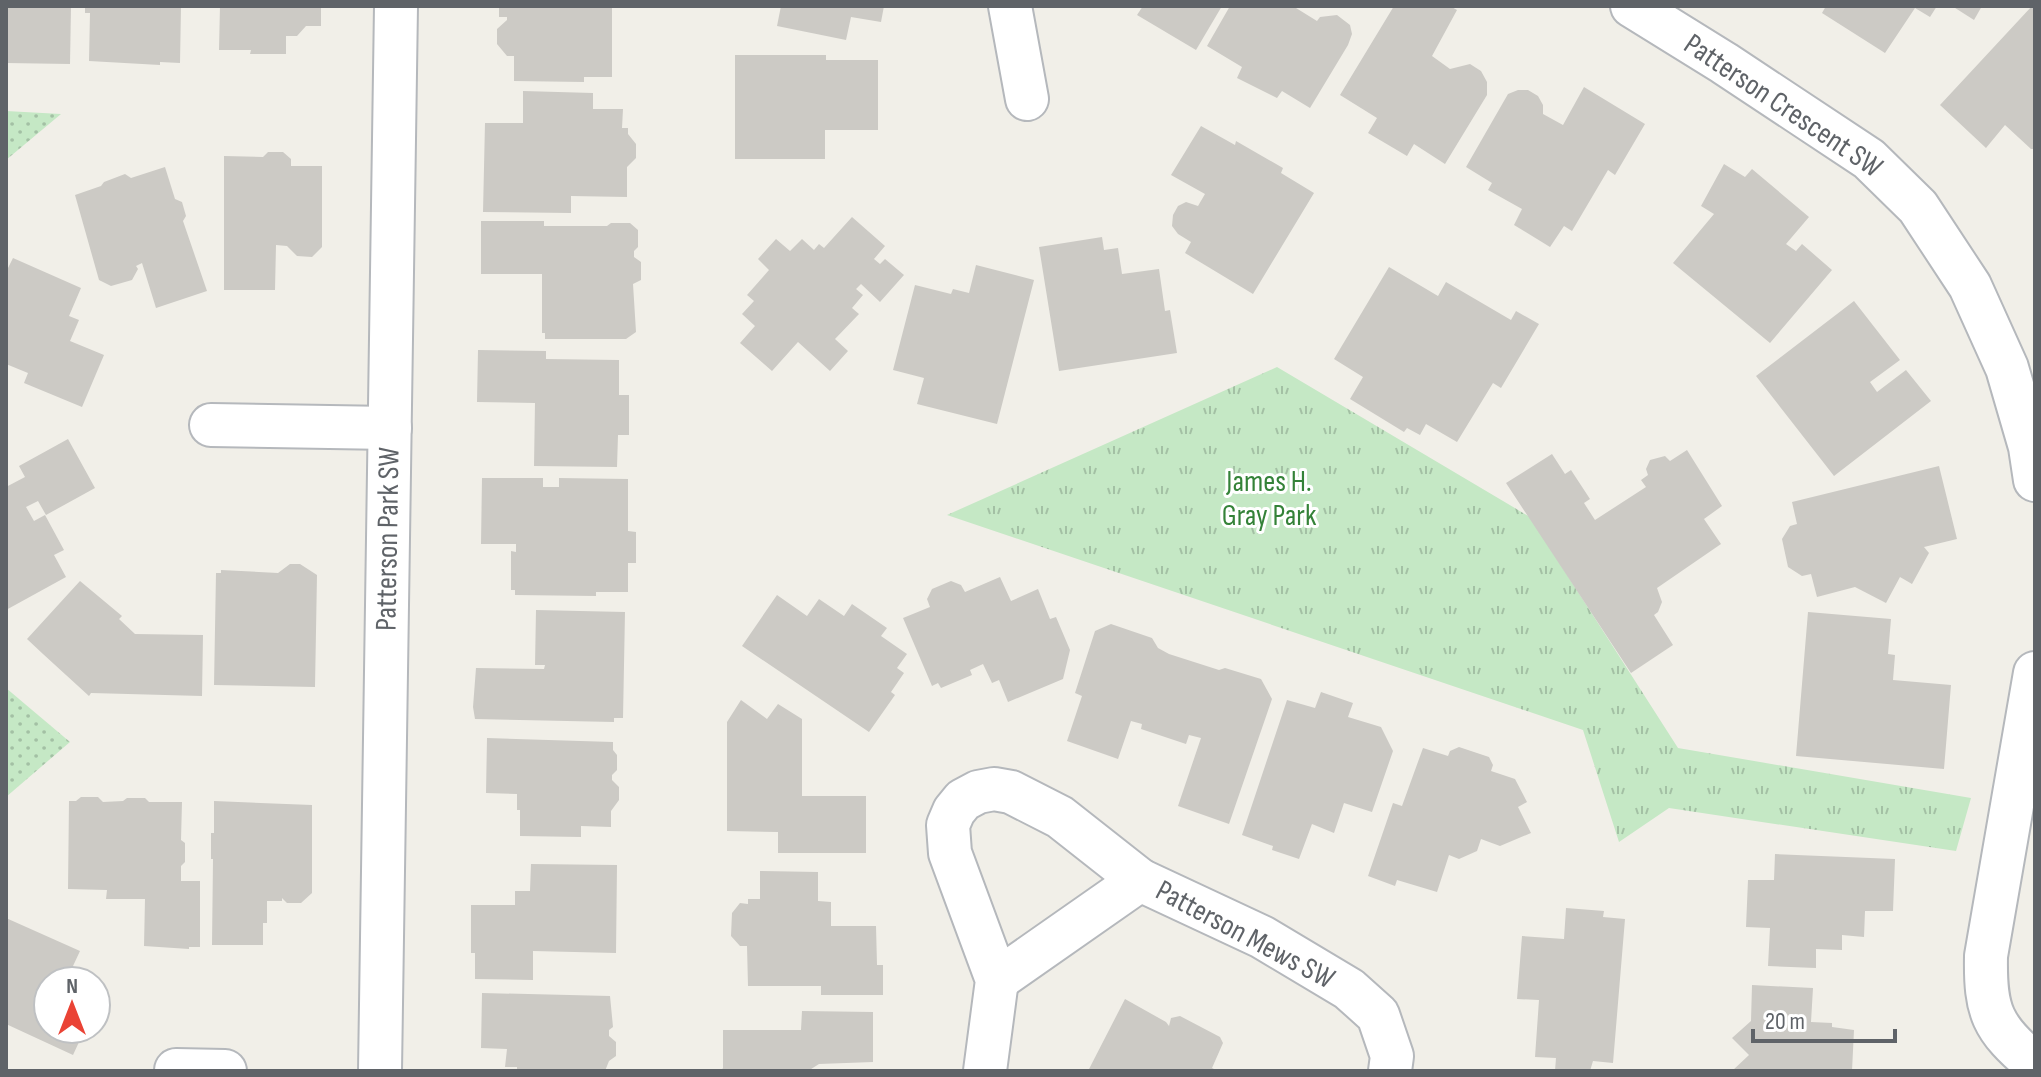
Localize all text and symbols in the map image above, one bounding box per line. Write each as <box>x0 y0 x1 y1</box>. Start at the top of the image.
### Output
street label: Patterson Crescent SW <box>1677 26 1889 186</box>
street label: Patterson Park SW <box>368 446 408 631</box>
park label: James H. Gray Park <box>1222 464 1317 534</box>
street label: Patterson Mews SW <box>1149 873 1341 997</box>
north arrow <box>32 965 112 1045</box>
text: N <box>66 973 78 1000</box>
scale bar <box>1753 993 1895 1043</box>
text: 20 m <box>1765 1007 1805 1036</box>

